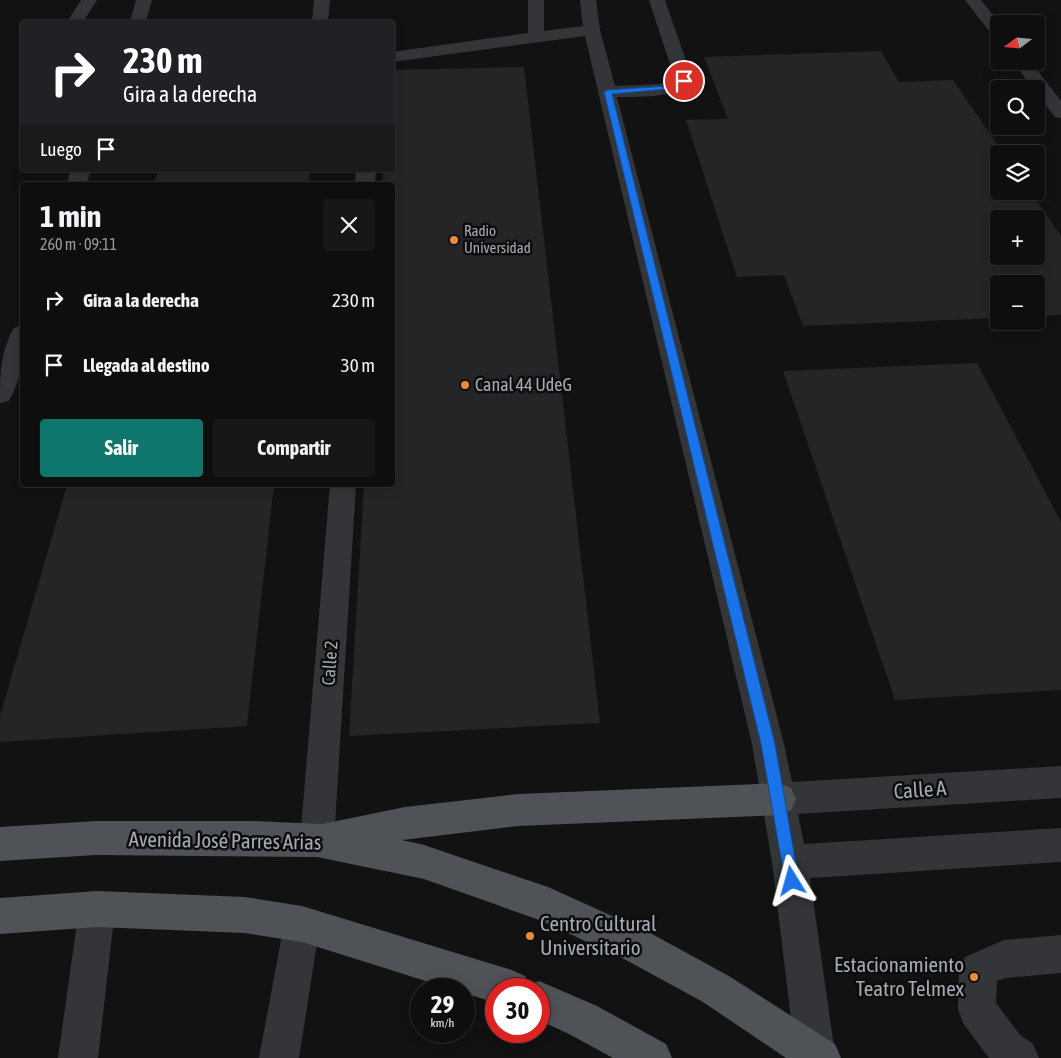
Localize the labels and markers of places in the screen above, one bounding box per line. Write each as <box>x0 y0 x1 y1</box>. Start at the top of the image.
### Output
pin <box>663 60 705 102</box>
place label: Radio Universidad <box>464 222 531 256</box>
marker: Radio Universidad <box>448 234 460 246</box>
place label: Canal 44 UdeG <box>475 374 572 395</box>
marker: Canal 44 UdeG <box>459 379 471 391</box>
place label: Centro Cultural Universitario <box>540 911 657 959</box>
marker: Centro Cultural Universitario <box>524 930 536 942</box>
place label: Estacionamiento Teatro Telmex <box>834 952 965 1000</box>
marker: Estacionamiento Teatro Telmex <box>968 971 980 983</box>

